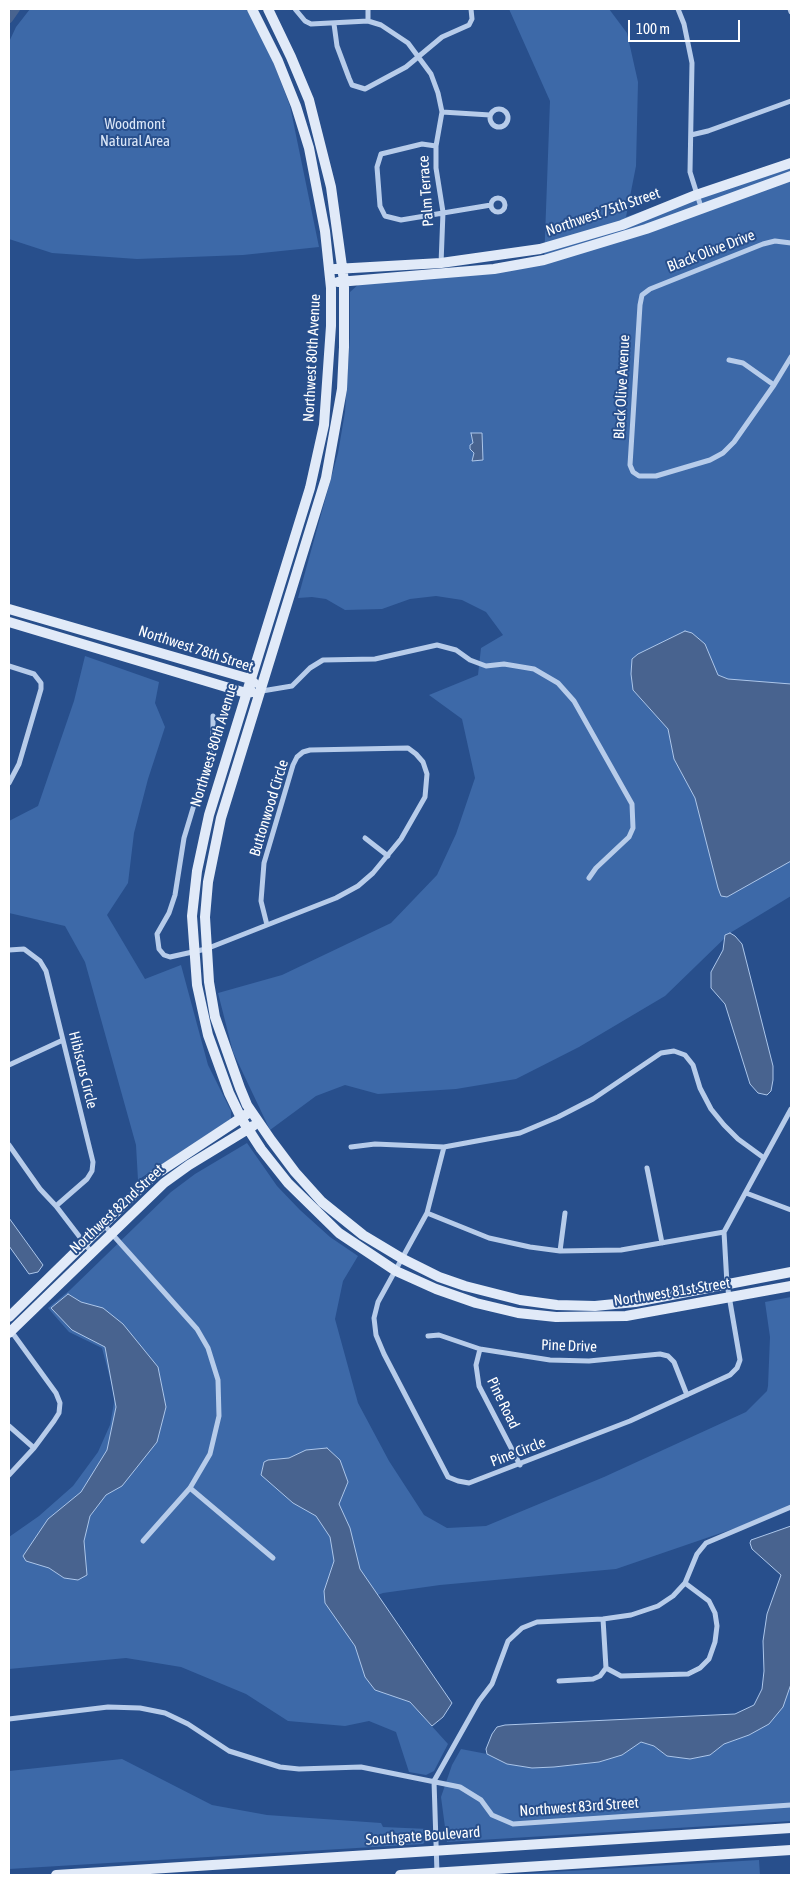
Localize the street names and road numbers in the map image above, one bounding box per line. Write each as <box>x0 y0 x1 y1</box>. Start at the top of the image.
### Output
street label: Palm Terrace <box>415 155 437 227</box>
street label: Northwest 75th Street <box>543 184 663 240</box>
street label: Black Olive Drive <box>665 226 757 276</box>
street label: Northwest 80th Avenue <box>300 293 324 423</box>
street label: Black Olive Avenue <box>610 334 634 440</box>
street label: Northwest 78th Street <box>136 622 256 676</box>
street label: Northwest 80th Avenue <box>187 681 241 809</box>
street label: Buttonwood Circle <box>246 758 292 858</box>
street label: Hibiscus Circle <box>65 1030 101 1110</box>
street label: Northwest 82nd Street <box>66 1161 168 1257</box>
street label: Northwest 81st Street <box>612 1274 732 1310</box>
street label: Pine Drive <box>541 1336 597 1356</box>
street label: Pine Road <box>483 1374 523 1432</box>
street label: Pine Circle <box>488 1433 548 1471</box>
street label: Northwest 83rd Street <box>519 1794 639 1820</box>
street label: Southgate Boulevard <box>365 1823 481 1849</box>

